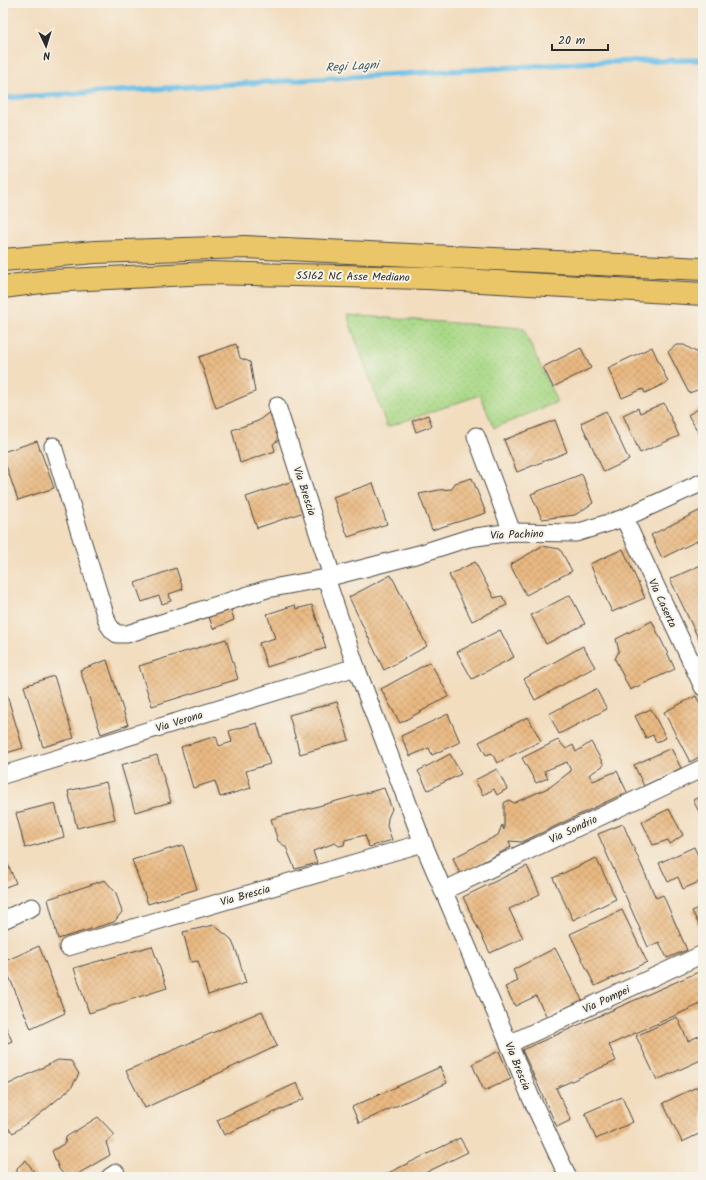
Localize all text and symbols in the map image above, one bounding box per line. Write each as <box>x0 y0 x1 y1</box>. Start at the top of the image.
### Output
north arrow <box>26 26 66 66</box>
scale bar <box>552 26 608 52</box>
text: 20 m <box>558 31 586 50</box>
text: N <box>42 46 51 64</box>
water label: Regi Lagni <box>325 55 382 77</box>
street label: SS162 NC Asse Mediano <box>296 267 410 287</box>
street label: Via Brescia <box>288 464 320 518</box>
street label: Via Pachino <box>490 525 544 545</box>
street label: Via Caserta <box>643 576 681 631</box>
street label: Via Verona <box>153 706 205 738</box>
street label: Via Sondrio <box>546 811 601 849</box>
street label: Via Brescia <box>218 880 272 912</box>
street label: Via Pompei <box>580 981 633 1019</box>
street label: Via Brescia <box>499 1039 535 1093</box>

